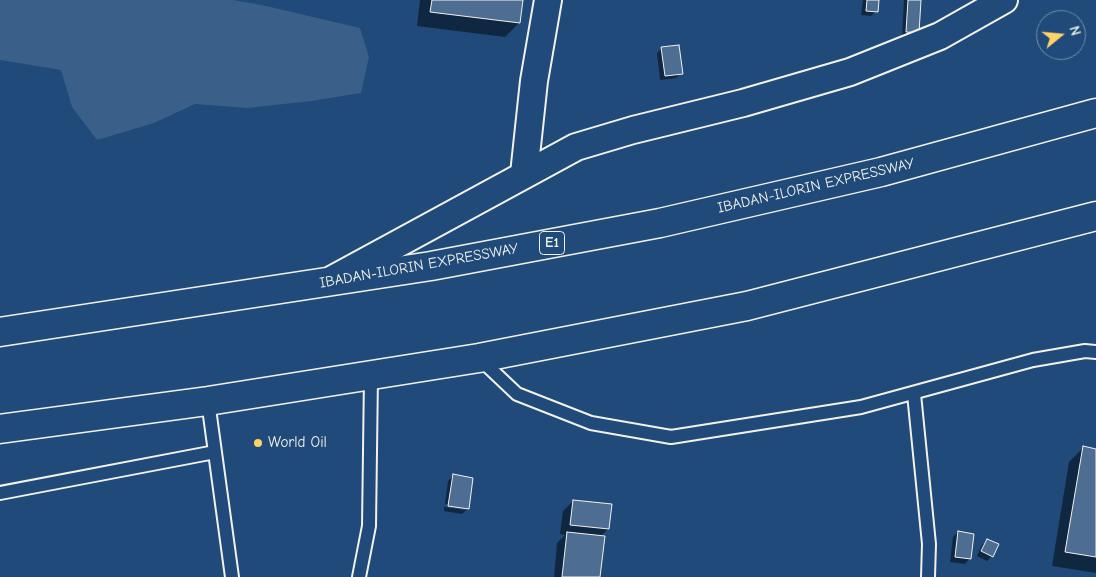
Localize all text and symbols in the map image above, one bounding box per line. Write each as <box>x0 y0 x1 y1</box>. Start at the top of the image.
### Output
north arrow <box>1036 10 1086 60</box>
text: N <box>1065 24 1084 38</box>
street label: IBADAN-ILORIN EXPRESSWAY <box>716 155 916 217</box>
road number: E1 <box>540 232 564 254</box>
street label: IBADAN-ILORIN EXPRESSWAY <box>318 240 520 292</box>
place label: World Oil <box>268 434 327 452</box>
marker: World Oil <box>252 437 264 449</box>

